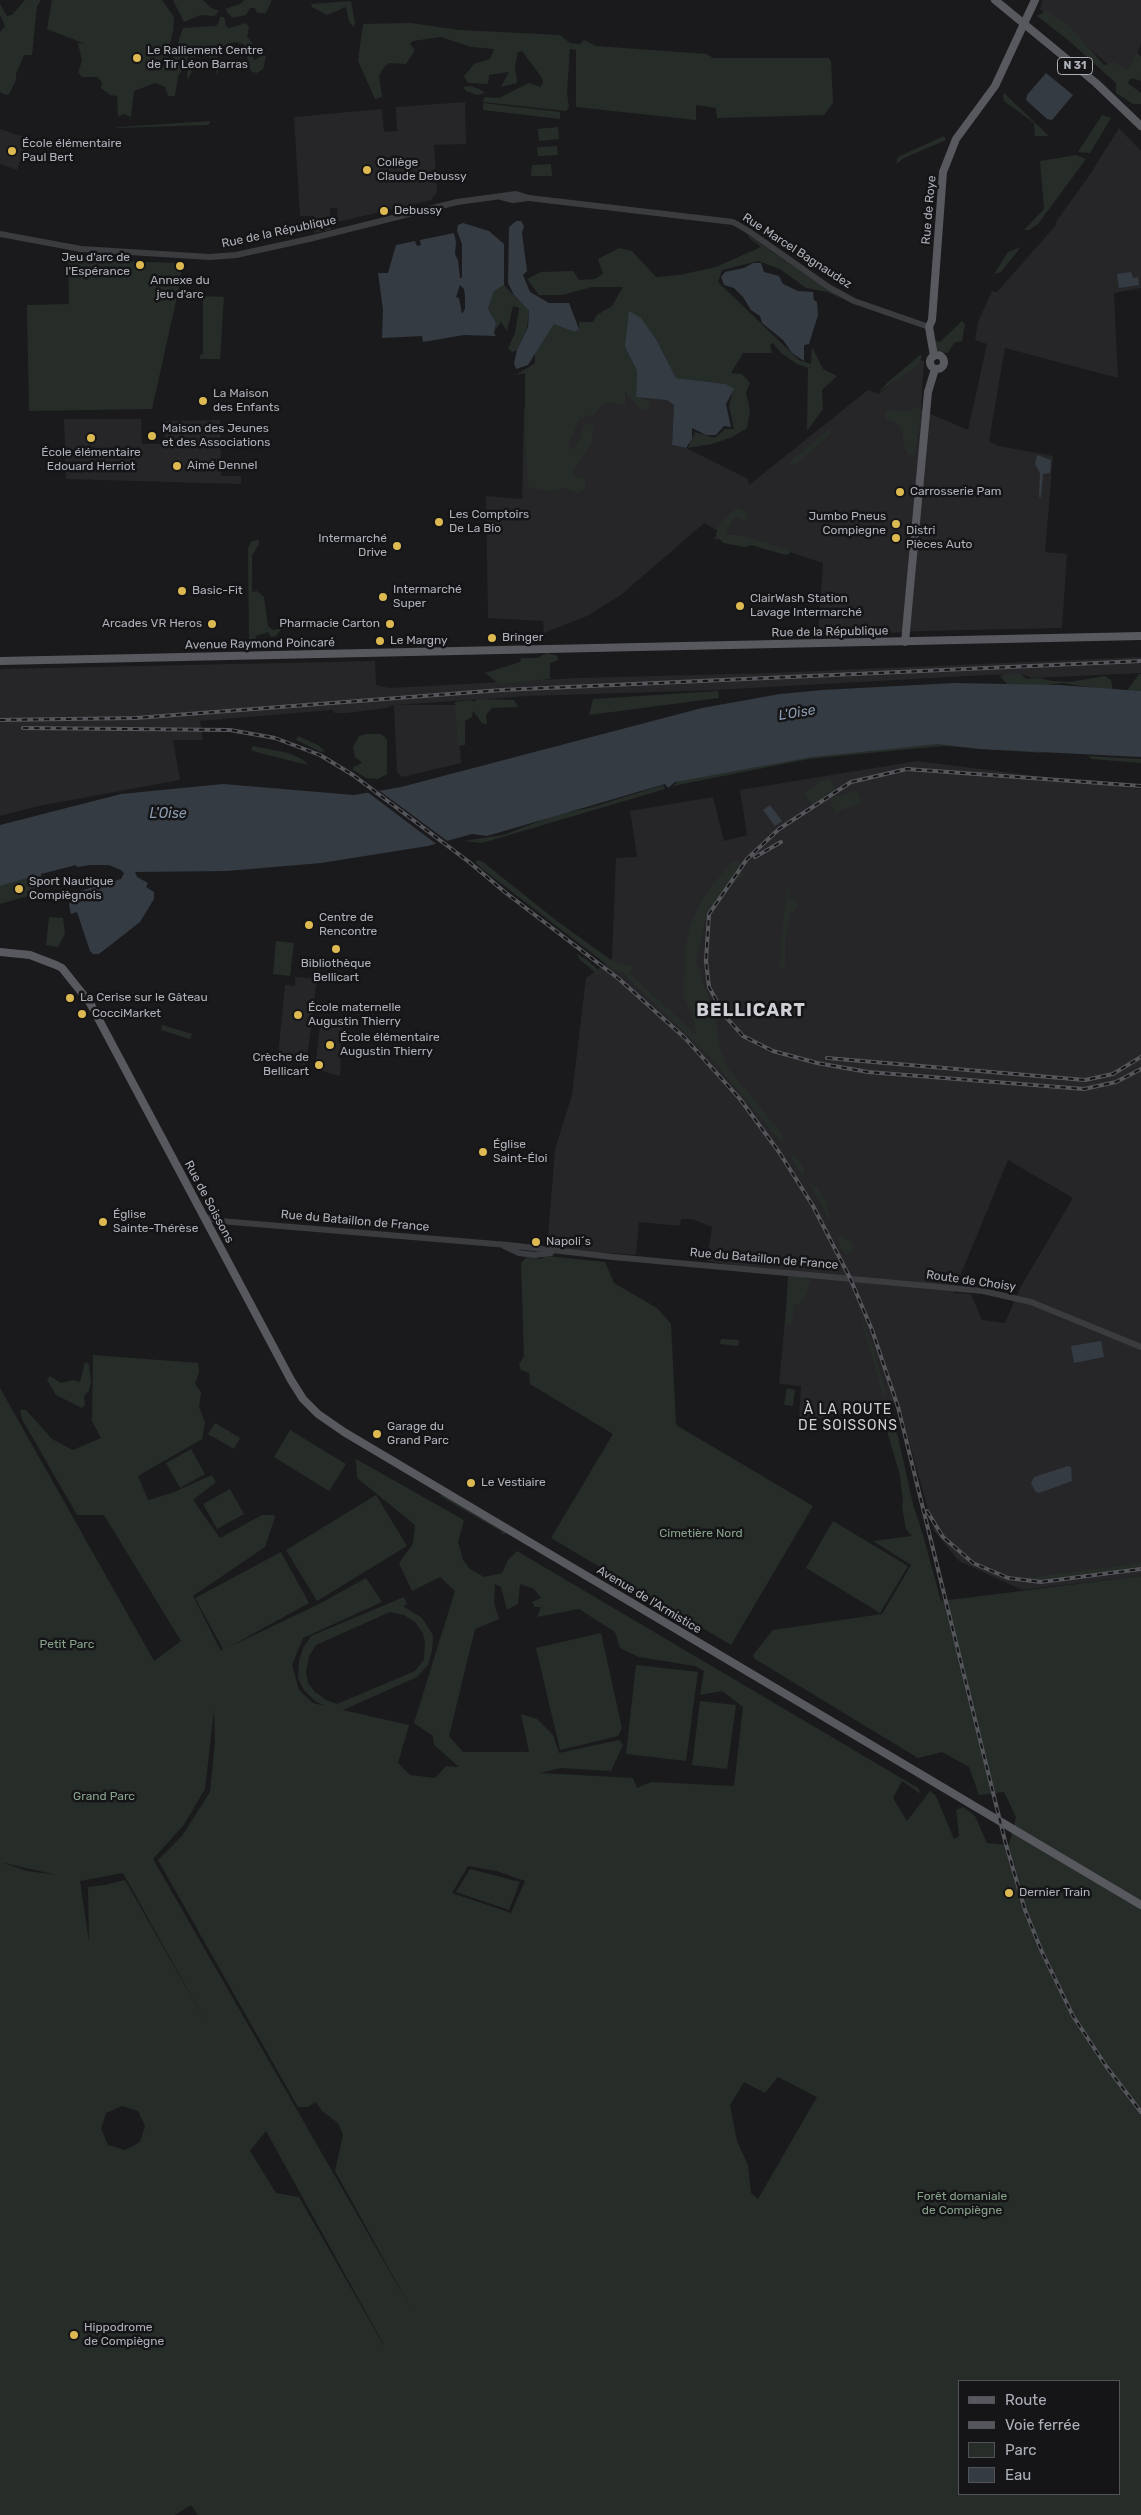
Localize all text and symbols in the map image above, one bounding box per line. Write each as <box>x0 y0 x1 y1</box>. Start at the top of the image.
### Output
place label: Le Ralliement Centre de Tir Léon Barras <box>147 44 263 72</box>
marker: Le Ralliement Centre de Tir Léon Barras <box>131 52 143 64</box>
road number: N 31 <box>1058 58 1092 74</box>
place label: École élémentaire Paul Bert <box>22 137 122 165</box>
marker: École élémentaire Paul Bert <box>6 145 18 157</box>
place label: Collège Claude Debussy <box>377 156 467 184</box>
marker: Collège Claude Debussy <box>361 164 373 176</box>
street label: Rue de Roye <box>919 175 939 245</box>
place label: Debussy <box>394 204 442 218</box>
marker: Debussy <box>378 205 390 217</box>
street label: Rue Marcel Bagnaudez <box>740 210 854 292</box>
street label: Rue de la République <box>220 213 338 251</box>
place label: Jeu d'arc de l'Espérance <box>62 251 130 279</box>
marker: Jeu d'arc de l'Espérance <box>134 259 146 271</box>
marker: Annexe du jeu d'arc <box>174 260 186 272</box>
place label: Annexe du jeu d'arc <box>150 274 210 302</box>
place label: La Maison des Enfants <box>213 387 280 415</box>
marker: La Maison des Enfants <box>197 395 209 407</box>
place label: Maison des Jeunes et des Associations <box>162 422 270 450</box>
marker: Maison des Jeunes et des Associations <box>146 430 158 442</box>
marker: École élémentaire Edouard Herriot <box>85 432 97 444</box>
place label: École élémentaire Edouard Herriot <box>41 446 141 474</box>
place label: Aimé Dennel <box>187 459 257 473</box>
marker: Aimé Dennel <box>171 460 183 472</box>
place label: Carrosserie Pam <box>910 485 1001 499</box>
marker: Carrosserie Pam <box>894 486 906 498</box>
place label: Les Comptoirs De La Bio <box>449 508 529 536</box>
place label: Jumbo Pneus Compiegne <box>809 510 886 538</box>
marker: Les Comptoirs De La Bio <box>433 516 445 528</box>
marker: Jumbo Pneus Compiegne <box>890 518 902 530</box>
place label: Distri Pièces Auto <box>906 524 972 552</box>
place label: Intermarché Drive <box>318 532 387 560</box>
marker: Distri Pièces Auto <box>890 532 902 544</box>
marker: Intermarché Drive <box>391 540 403 552</box>
place label: Intermarché Super <box>393 583 462 611</box>
place label: Basic-Fit <box>192 584 243 598</box>
marker: Basic-Fit <box>176 585 188 597</box>
marker: Intermarché Super <box>377 591 389 603</box>
place label: ClairWash Station Lavage Intermarché <box>750 592 862 620</box>
marker: ClairWash Station Lavage Intermarché <box>734 600 746 612</box>
place label: Arcades VR Heros <box>102 617 202 631</box>
place label: Pharmacie Carton <box>279 617 380 631</box>
marker: Arcades VR Heros <box>206 618 218 630</box>
marker: Pharmacie Carton <box>384 618 396 630</box>
street label: Rue de la République <box>771 624 889 640</box>
place label: Bringer <box>502 631 543 645</box>
marker: Bringer <box>486 632 498 644</box>
place label: Le Margny <box>390 634 448 648</box>
street label: Avenue Raymond Poincaré <box>185 635 335 653</box>
marker: Le Margny <box>374 635 386 647</box>
water label: L'Oise <box>777 702 817 724</box>
water label: L'Oise <box>149 806 187 822</box>
place label: Sport Nautique Compiègnois <box>29 875 114 903</box>
marker: Sport Nautique Compiègnois <box>13 883 25 895</box>
place label: Centre de Rencontre <box>319 911 377 939</box>
marker: Centre de Rencontre <box>303 919 315 931</box>
marker: Bibliothèque Bellicart <box>330 943 342 955</box>
place label: Bibliothèque Bellicart <box>301 957 371 985</box>
place label: La Cerise sur le Gâteau <box>80 991 208 1005</box>
marker: La Cerise sur le Gâteau <box>64 992 76 1004</box>
district label: BELLICART <box>695 1000 807 1022</box>
place label: École maternelle Augustin Thierry <box>308 1001 401 1029</box>
place label: CocciMarket <box>92 1007 161 1021</box>
marker: CocciMarket <box>76 1008 88 1020</box>
marker: École maternelle Augustin Thierry <box>292 1009 304 1021</box>
place label: École élémentaire Augustin Thierry <box>340 1031 440 1059</box>
marker: École élémentaire Augustin Thierry <box>324 1039 336 1051</box>
place label: Crèche de Bellicart <box>252 1051 309 1079</box>
marker: Crèche de Bellicart <box>313 1059 325 1071</box>
place label: Église Saint-Éloi <box>493 1138 547 1166</box>
marker: Église Saint-Éloi <box>477 1146 489 1158</box>
street label: Rue de Soissons <box>181 1158 237 1246</box>
street label: Rue du Bataillon de France <box>280 1207 430 1235</box>
place label: Église Sainte-Thérèse <box>113 1208 198 1236</box>
marker: Église Sainte-Thérèse <box>97 1216 109 1228</box>
place label: Napoli´s <box>546 1235 591 1249</box>
marker: Napoli´s <box>530 1236 542 1248</box>
street label: Rue du Bataillon de France <box>689 1245 839 1273</box>
street label: Route de Choisy <box>925 1268 1017 1294</box>
district label: À LA ROUTE DE SOISSONS <box>797 1402 899 1434</box>
place label: Garage du Grand Parc <box>387 1420 449 1448</box>
marker: Garage du Grand Parc <box>371 1428 383 1440</box>
place label: Le Vestiaire <box>481 1476 546 1490</box>
marker: Le Vestiaire <box>465 1477 477 1489</box>
park label: Cimetière Nord <box>659 1527 743 1541</box>
street label: Avenue de l'Armistice <box>594 1563 704 1637</box>
park label: Petit Parc <box>40 1638 94 1652</box>
park label: Grand Parc <box>73 1790 135 1804</box>
place label: Dernier Train <box>1019 1886 1090 1900</box>
marker: Dernier Train <box>1003 1887 1015 1899</box>
park label: Forêt domaniale de Compiègne <box>917 2190 1007 2218</box>
place label: Hippodrome de Compiègne <box>84 2321 164 2349</box>
marker: Hippodrome de Compiègne <box>68 2329 80 2341</box>
legend <box>958 2380 1121 2495</box>
text: Route <box>1005 2391 1047 2409</box>
text: Voie ferrée <box>1005 2416 1080 2434</box>
text: Parc <box>1005 2441 1037 2459</box>
text: Eau <box>1005 2466 1031 2484</box>

